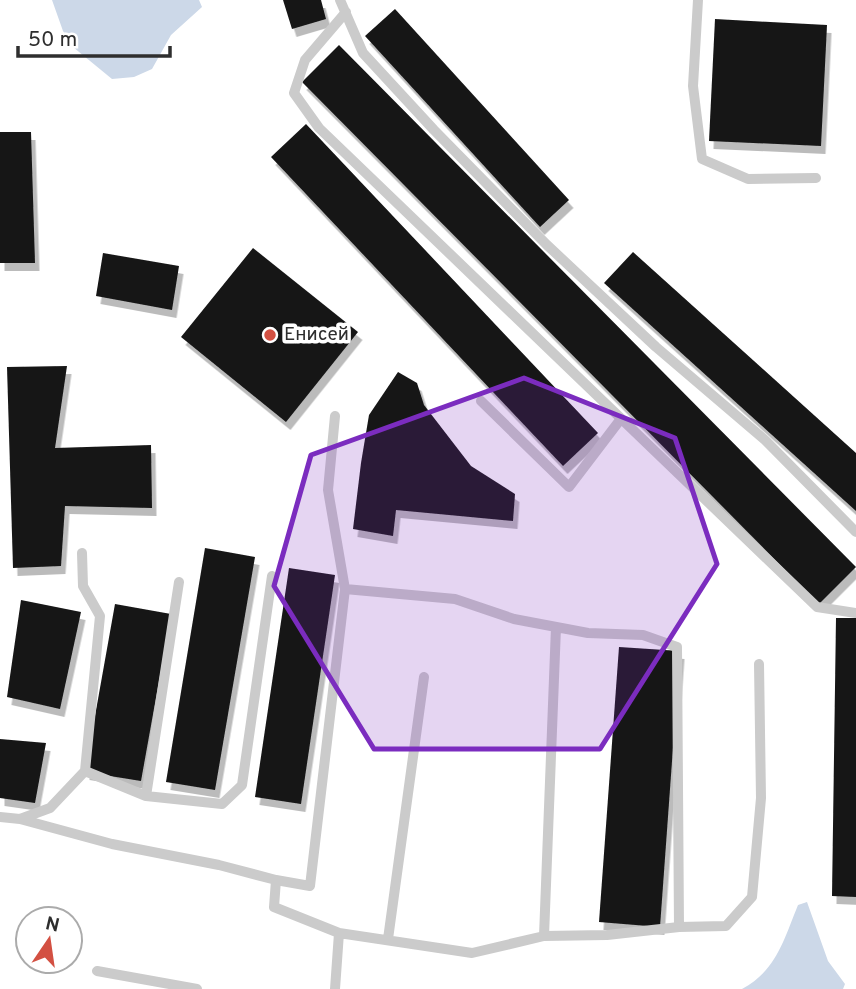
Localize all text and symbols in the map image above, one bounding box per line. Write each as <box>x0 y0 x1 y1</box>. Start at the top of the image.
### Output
scale bar <box>18 14 170 58</box>
text: 50 m <box>28 27 77 54</box>
place label: Енисей <box>284 323 349 347</box>
marker: Енисей <box>262 327 278 343</box>
north arrow <box>14 905 84 975</box>
text: N <box>43 912 62 939</box>

